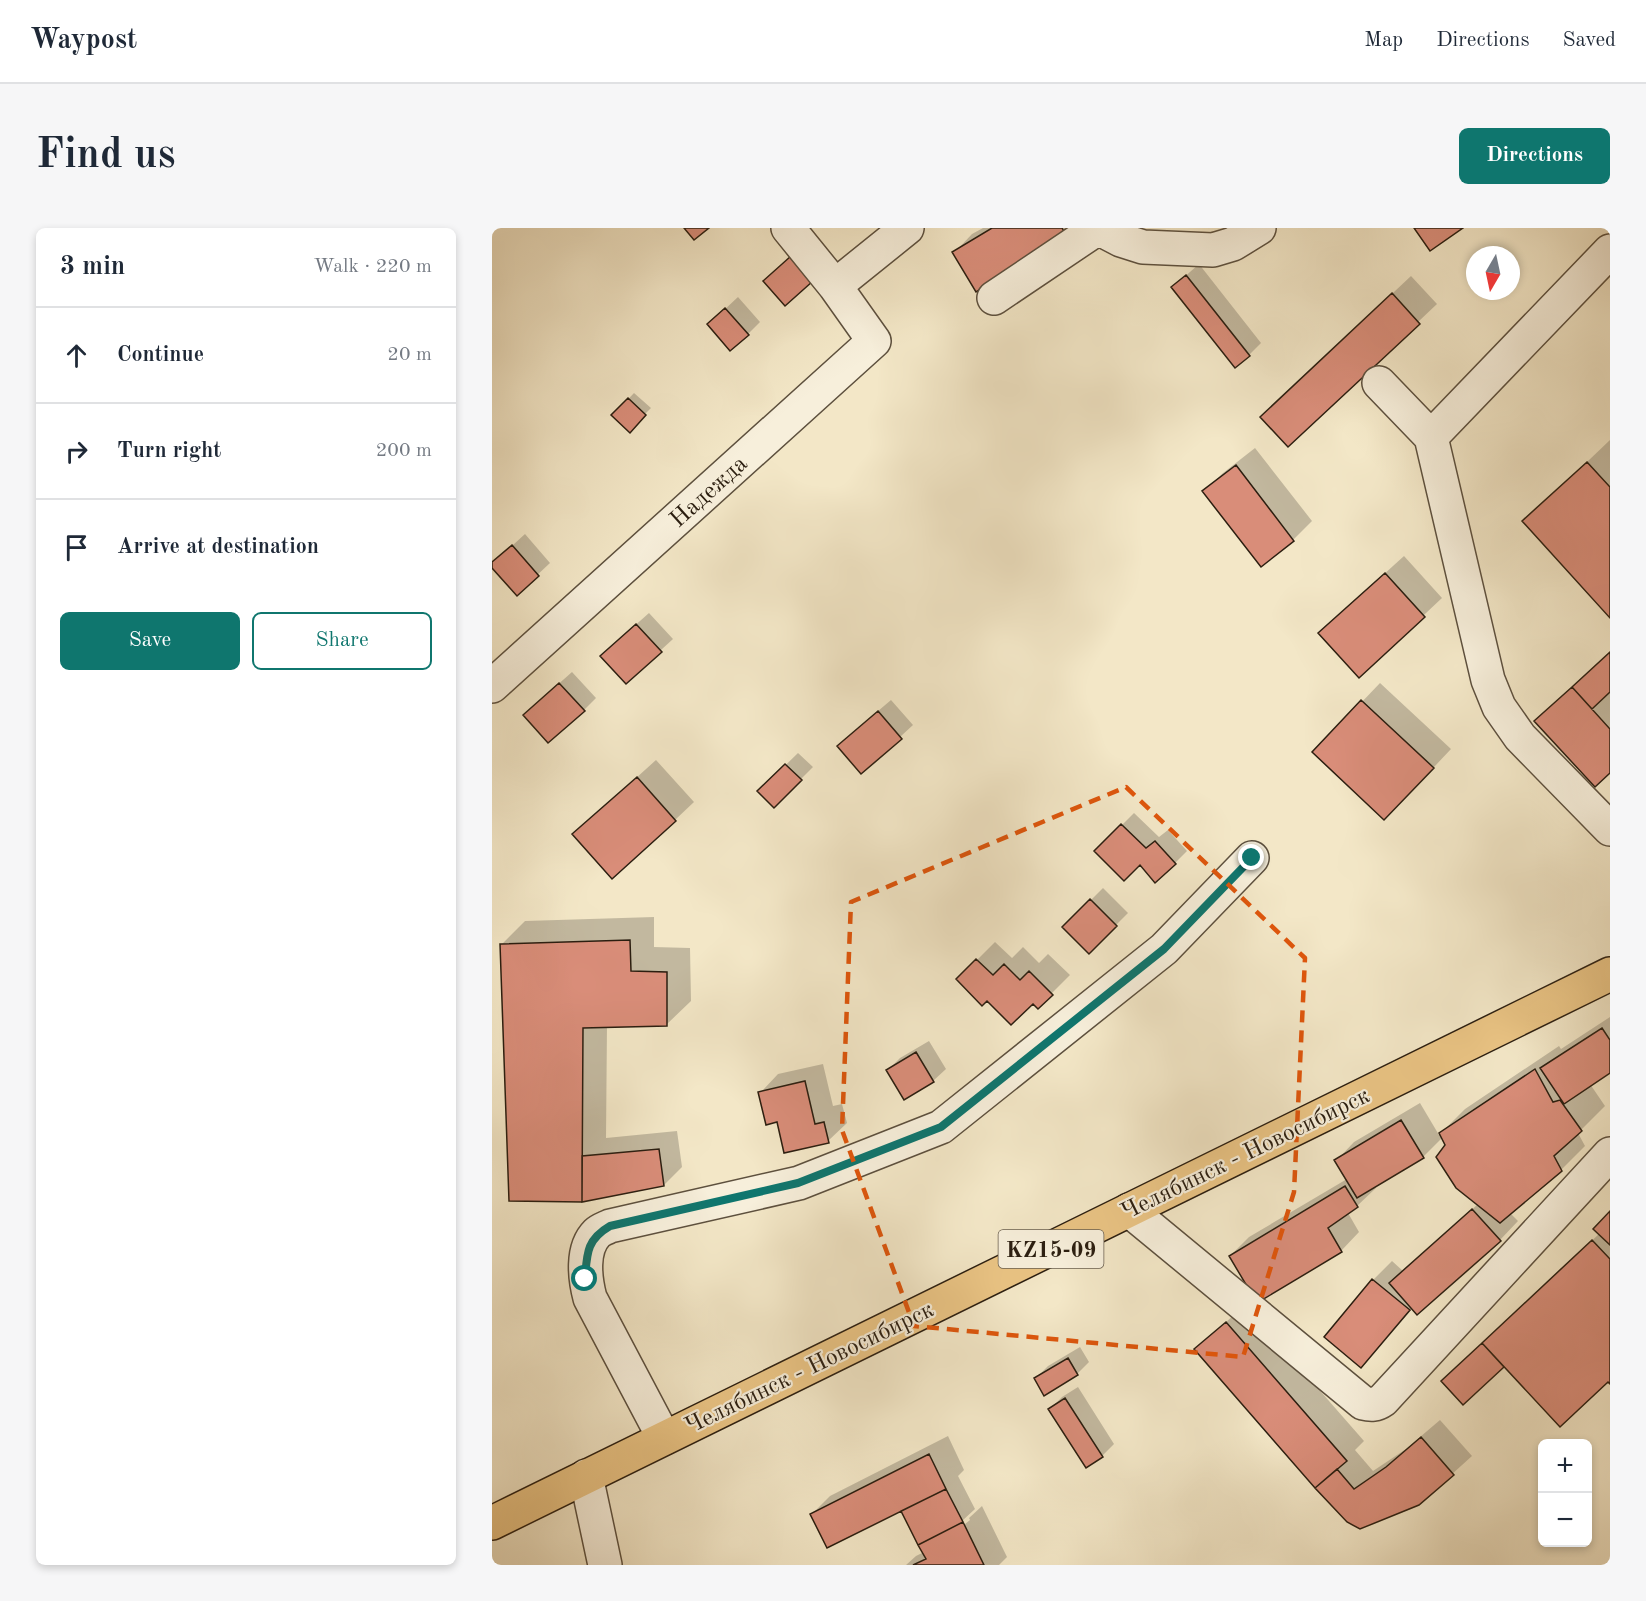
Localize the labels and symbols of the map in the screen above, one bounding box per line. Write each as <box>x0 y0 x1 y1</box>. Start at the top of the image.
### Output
north arrow <box>1466 246 1520 300</box>
street label: Надежда <box>666 452 753 533</box>
route end <box>1238 844 1264 870</box>
street label: Челябинск - Новосибирск <box>1118 1084 1374 1225</box>
road number: KZ15-09 <box>998 1230 1104 1268</box>
route start <box>571 1265 597 1291</box>
street label: Челябинск - Новосибирск <box>682 1298 938 1439</box>

